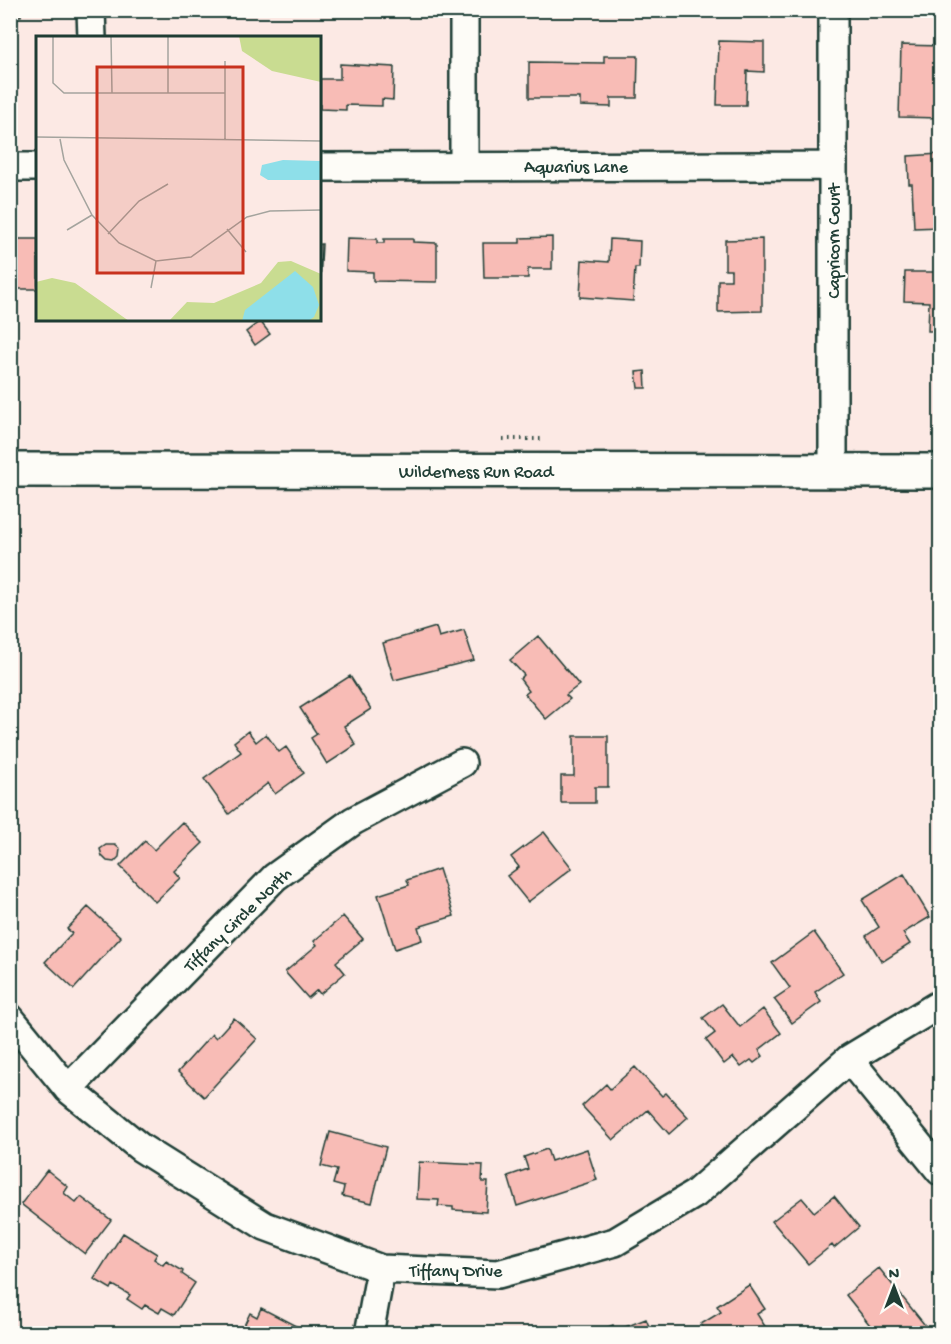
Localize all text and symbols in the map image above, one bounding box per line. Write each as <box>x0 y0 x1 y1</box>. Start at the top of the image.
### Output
inset map <box>36 36 321 321</box>
street label: Aquarius Lane <box>524 158 629 179</box>
street label: Capricorn Court <box>825 182 846 298</box>
street label: Wilderness Run Road <box>399 463 555 484</box>
street label: Tiffany Circle North <box>180 864 297 978</box>
north arrow <box>864 1257 924 1317</box>
street label: Tiffany Drive <box>409 1262 503 1283</box>
text: N <box>889 1266 900 1285</box>

